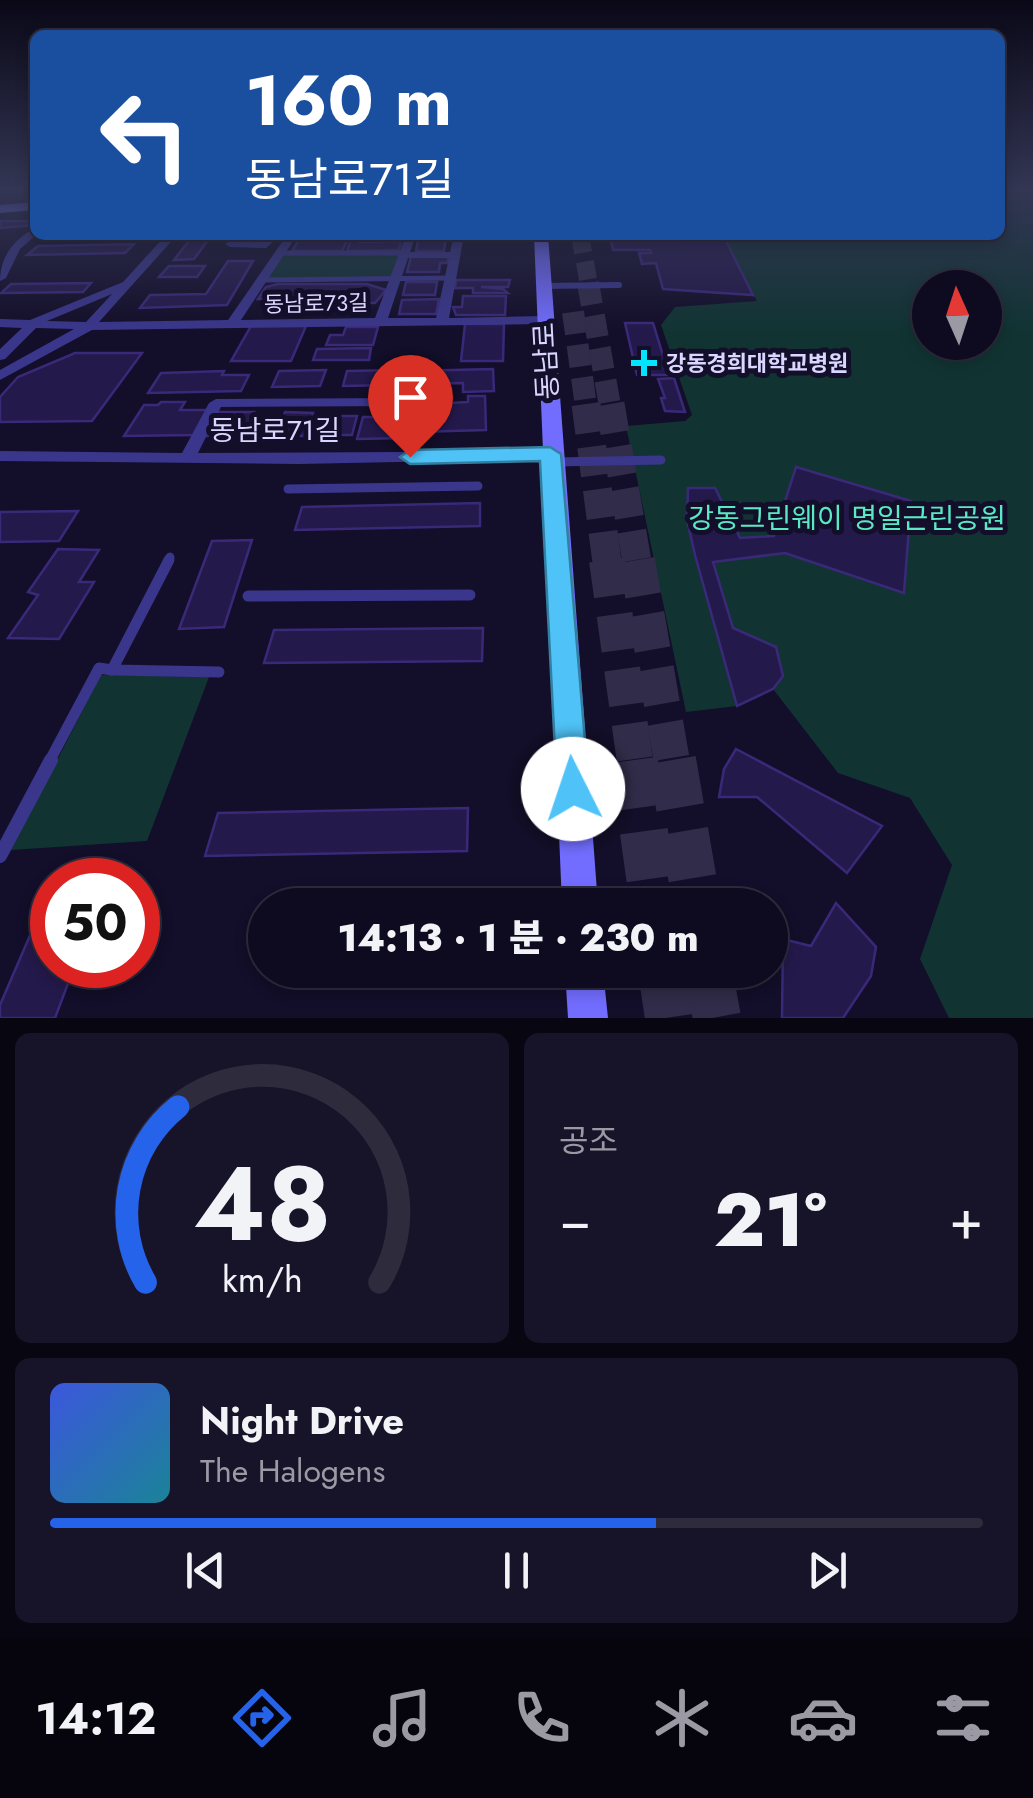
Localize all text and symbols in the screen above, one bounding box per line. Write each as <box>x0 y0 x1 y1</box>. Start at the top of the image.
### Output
text: 160 m <box>245 50 452 151</box>
icon: left <box>80 70 210 200</box>
text: 동남로71길 <box>245 147 454 212</box>
north arrow <box>912 270 1002 360</box>
map controls <box>912 270 1002 360</box>
street label: 동남로73길 <box>263 286 369 320</box>
street label: 동남로 <box>524 321 568 401</box>
place label: 강동경희대학교병원 <box>666 347 848 379</box>
marker: 강동경희대학교병원 <box>631 350 657 376</box>
pin <box>368 355 453 458</box>
icon: arrive <box>383 370 438 425</box>
street label: 동남로71길 <box>210 410 340 451</box>
park label: 강동그린웨이 명일근린공원 <box>688 498 1006 539</box>
position arrow <box>521 737 625 841</box>
speed limit sign: 50 <box>30 858 160 988</box>
text: 14:13 · 1 분 · 230 m <box>337 910 699 965</box>
text: 공조 <box>559 1118 618 1164</box>
text: 48 <box>193 1129 331 1279</box>
text: 21° <box>714 1166 827 1274</box>
text: − <box>559 1180 591 1260</box>
text: + <box>949 1180 983 1260</box>
text: km/h <box>222 1254 302 1305</box>
text: Night Drive <box>200 1393 404 1448</box>
text: The Halogens <box>200 1448 385 1494</box>
icon: previous <box>178 1543 233 1598</box>
icon: pause <box>489 1543 544 1598</box>
icon: next <box>800 1543 855 1598</box>
icon: directions <box>227 1683 297 1753</box>
icon: music <box>367 1683 437 1753</box>
icon: phone <box>507 1683 577 1753</box>
icon: climate <box>647 1683 717 1753</box>
icon: car <box>788 1683 858 1753</box>
icon: filters <box>928 1683 998 1753</box>
text: 14:12 <box>35 1686 156 1751</box>

